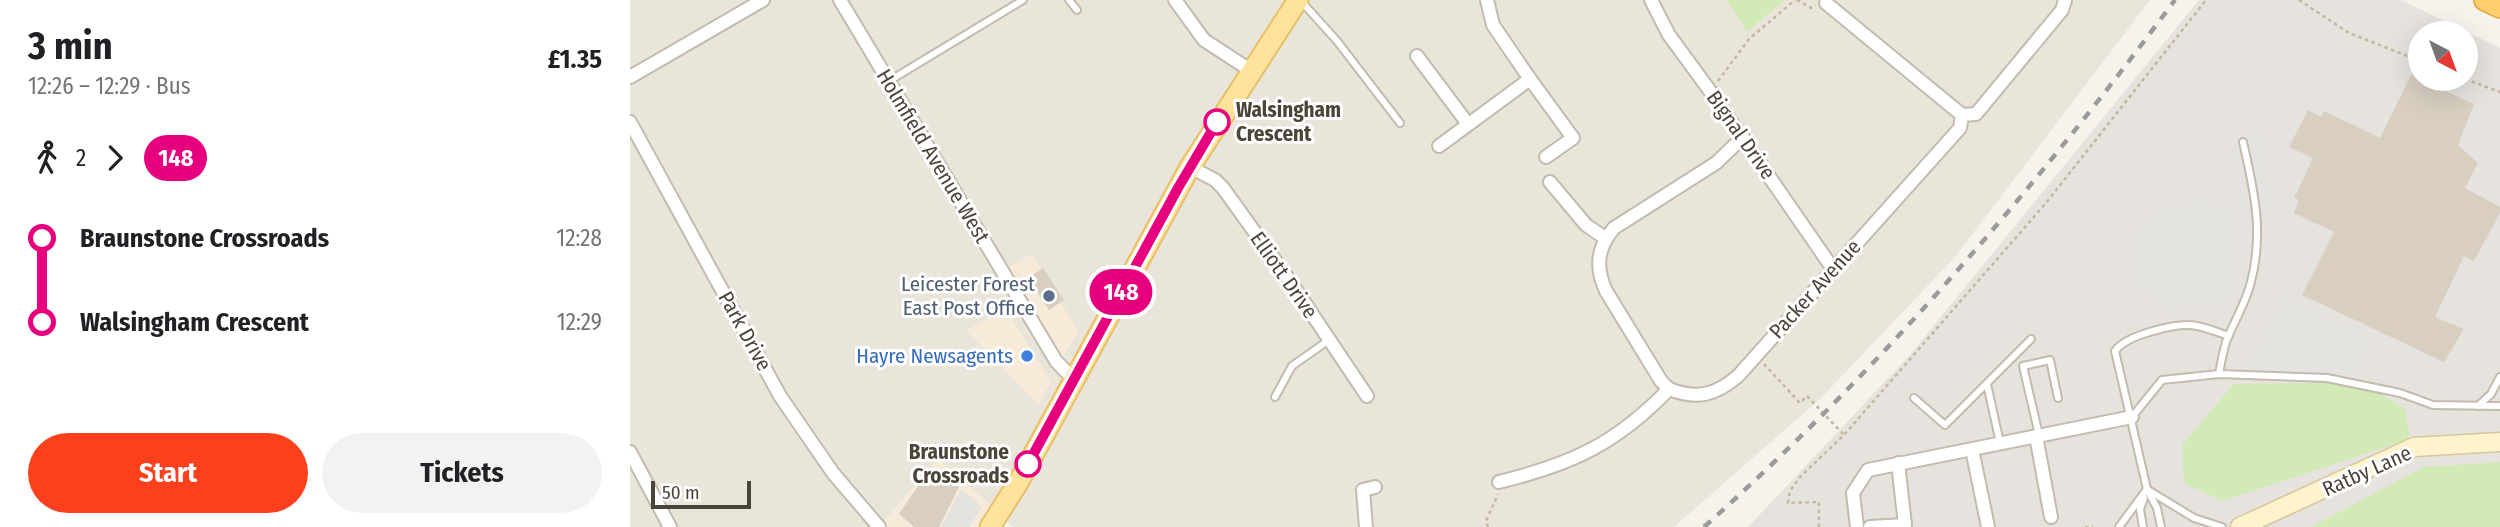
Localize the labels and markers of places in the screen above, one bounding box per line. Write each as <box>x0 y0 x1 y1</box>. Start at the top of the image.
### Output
place label: Walsingham Crescent <box>1236 97 1341 147</box>
marker: Walsingham Crescent <box>1204 109 1230 135</box>
place label: Leicester Forest East Post Office <box>901 271 1035 321</box>
marker: Leicester Forest East Post Office <box>1041 288 1057 304</box>
place label: Hayre Newsagents <box>856 343 1013 369</box>
marker: Hayre Newsagents <box>1019 348 1035 364</box>
place label: Braunstone Crossroads <box>909 439 1009 489</box>
marker: Braunstone Crossroads <box>1015 451 1041 477</box>

